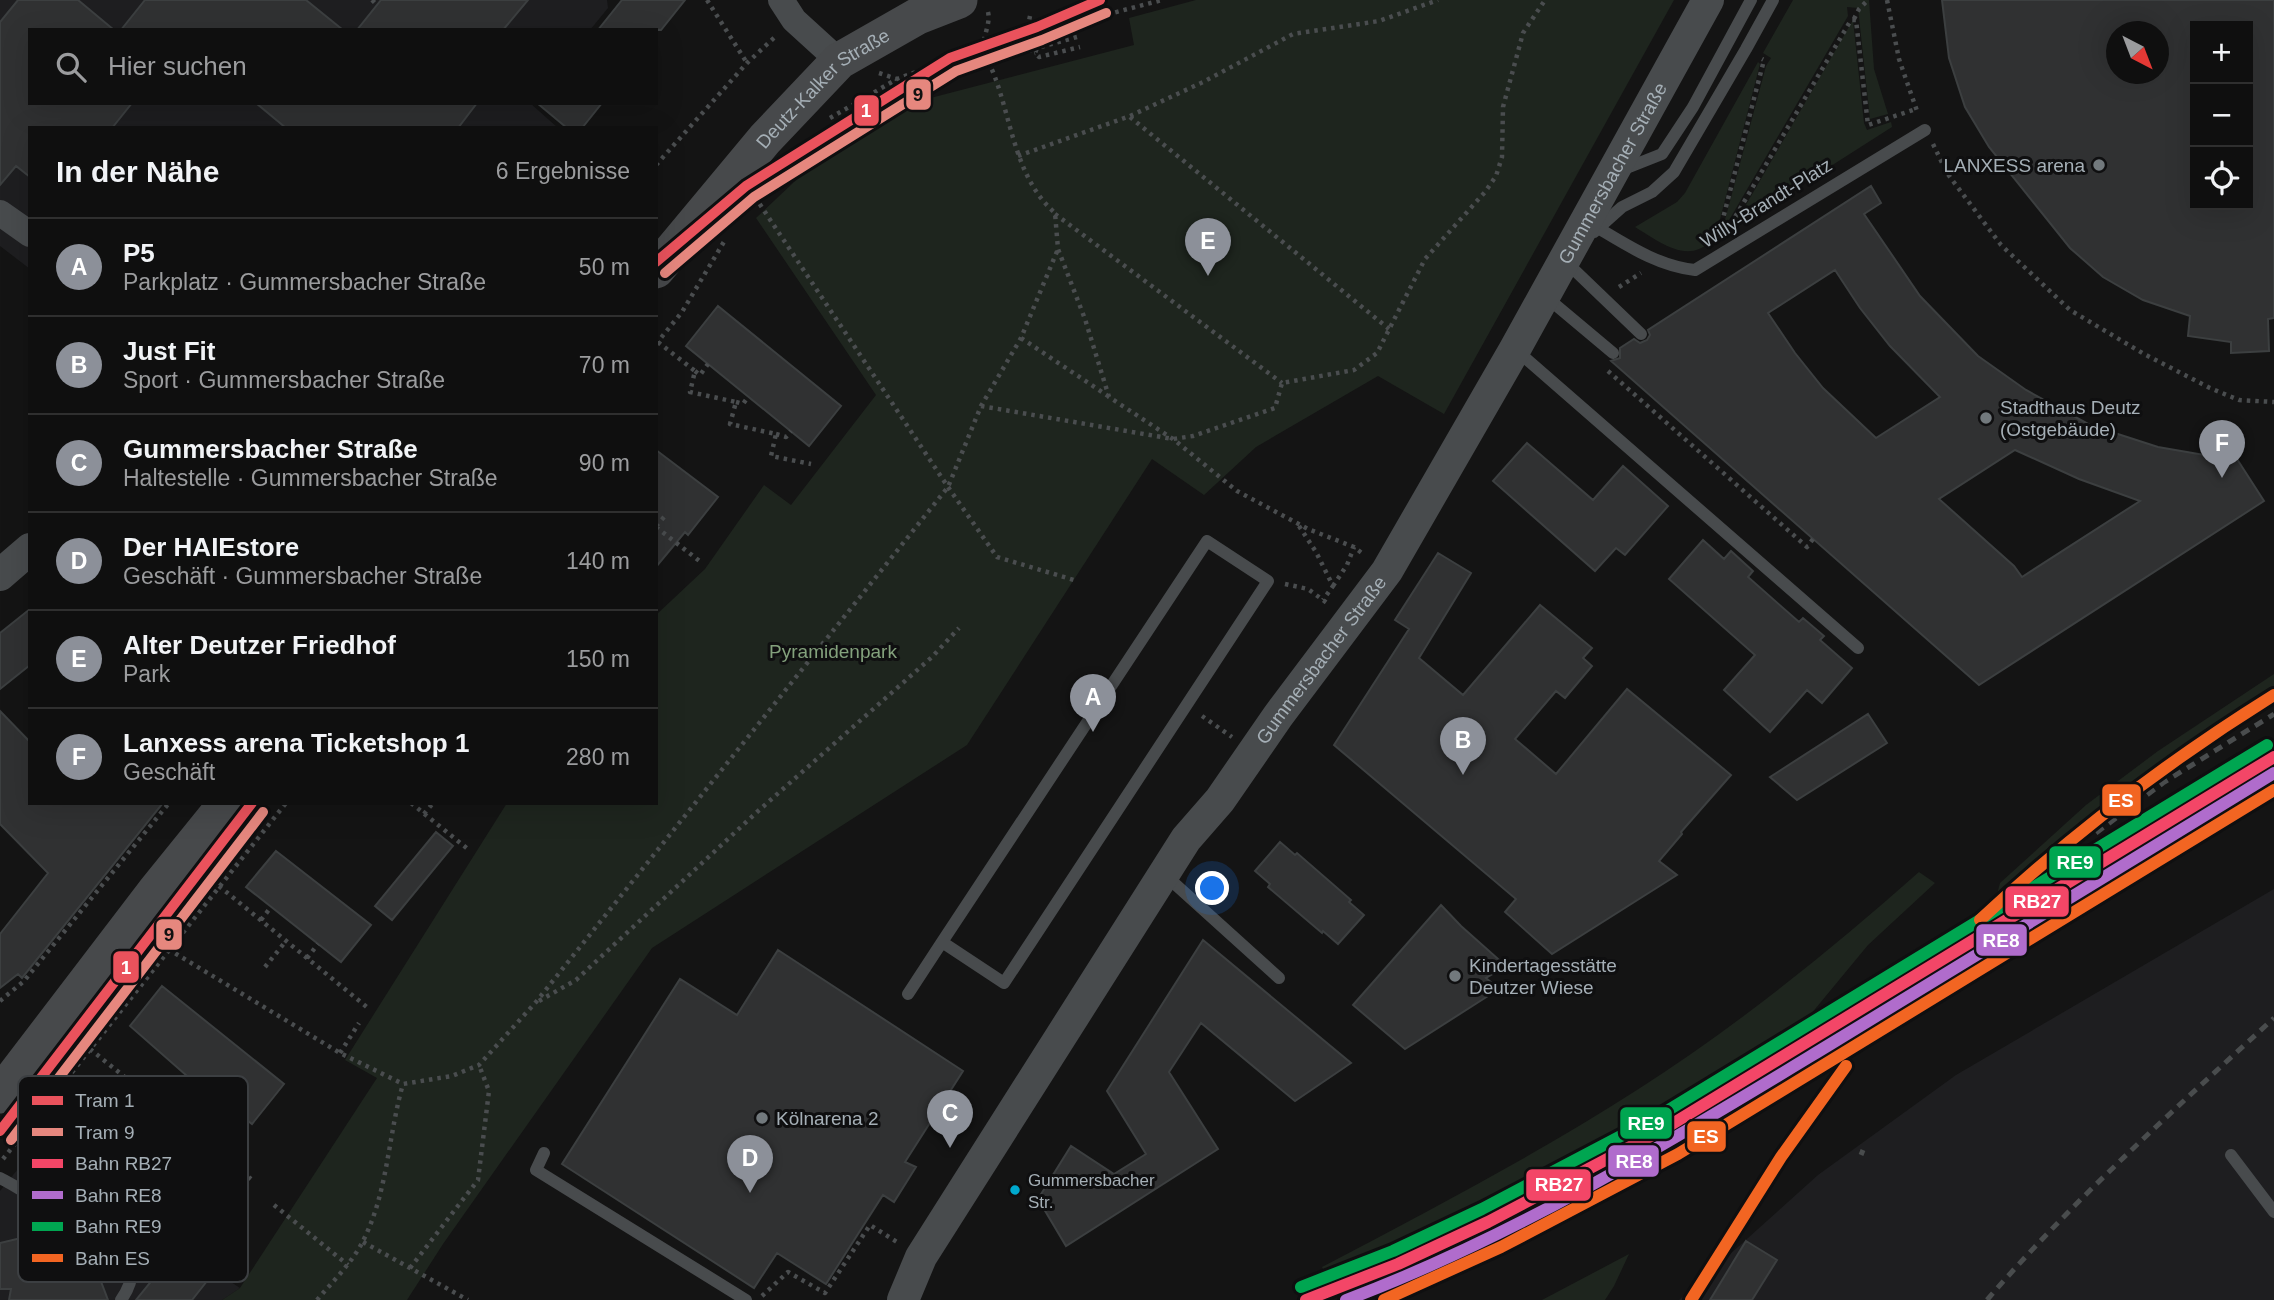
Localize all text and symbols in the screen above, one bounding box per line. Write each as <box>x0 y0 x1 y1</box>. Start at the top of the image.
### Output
north arrow <box>2106 21 2169 84</box>
map controls <box>2190 21 2253 210</box>
button: + <box>2190 21 2253 84</box>
street label: Deutz-Kalker Straße <box>751 24 893 152</box>
search box <box>28 28 658 105</box>
icon: search <box>52 48 90 86</box>
text: Hier suchen <box>108 51 247 81</box>
line badge: 9 <box>905 78 932 111</box>
street label: Gummersbacher Straße <box>1554 79 1671 267</box>
text: 9 <box>913 84 923 105</box>
button: − <box>2190 84 2253 147</box>
line badge: 1 <box>853 94 880 127</box>
text: 1 <box>861 100 872 121</box>
button: locate <box>2190 147 2253 210</box>
street label: Willy-Brandt-Platz <box>1696 154 1836 252</box>
text: In der Nähe <box>56 155 219 188</box>
place label: LANXESS arena <box>1943 155 2085 176</box>
marker: LANXESS arena <box>2091 157 2107 173</box>
text: 6 Ergebnisse <box>496 158 630 184</box>
pin: E <box>1185 218 1231 276</box>
text: P5 <box>123 238 155 268</box>
text: A <box>71 254 87 280</box>
text: 50 m <box>579 254 630 280</box>
text: Parkplatz · Gummersbacher Straße <box>123 269 486 295</box>
text: Just Fit <box>123 336 215 366</box>
text: B <box>71 352 87 378</box>
text: 70 m <box>579 352 630 378</box>
text: Sport · Gummersbacher Straße <box>123 367 445 393</box>
place label: Stadthaus Deutz (Ostgebäude) <box>2000 397 2140 440</box>
marker: Stadthaus Deutz (Ostgebäude) <box>1978 410 1994 426</box>
pin: F <box>2199 420 2245 478</box>
text: Gummersbacher Straße <box>123 434 418 464</box>
text: C <box>71 450 87 476</box>
text: 90 m <box>579 450 630 476</box>
text: Haltestelle · Gummersbacher Straße <box>123 465 498 491</box>
text: Der HAIEstore <box>123 532 299 562</box>
text: D <box>71 548 87 574</box>
text: 140 m <box>566 548 630 574</box>
text: Geschäft · Gummersbacher Straße <box>123 563 482 589</box>
street label: Gummersbacher Straße <box>1252 572 1390 748</box>
text: Alter Deutzer Friedhof <box>123 630 396 660</box>
park label: Pyramidenpark <box>769 641 897 662</box>
text: E <box>71 646 87 672</box>
text: 150 m <box>566 646 630 672</box>
text: Park <box>123 661 170 687</box>
pin: A <box>1070 674 1116 732</box>
pin: B <box>1440 717 1486 775</box>
text: Lanxess arena Ticketshop 1 <box>123 728 469 758</box>
text: F <box>72 744 86 770</box>
text: 280 m <box>566 744 630 770</box>
text: Geschäft <box>123 759 215 785</box>
line badge: ES <box>2101 783 2142 817</box>
text: ES <box>2108 790 2134 811</box>
line badge: RE9 <box>2048 845 2102 879</box>
text: RE9 <box>2057 852 2093 873</box>
your location <box>1195 871 1229 905</box>
line badge: RB27 <box>2004 885 2070 918</box>
text: RB27 <box>2013 891 2061 912</box>
line badge: 9 <box>155 918 183 951</box>
line badge: RE8 <box>1975 923 2028 957</box>
text: 9 <box>164 924 174 945</box>
text: RE8 <box>1983 930 2019 951</box>
line badge: 1 <box>112 950 140 984</box>
place label: Kindertagesstätte Deutzer Wiese <box>1469 955 1617 998</box>
text: 1 <box>121 957 132 978</box>
marker: Kindertagesstätte Deutzer Wiese <box>1447 968 1463 984</box>
legend <box>18 1076 248 1282</box>
text: Tram 1 <box>75 1090 134 1111</box>
pin: C <box>927 1090 973 1148</box>
line badge: RE9 <box>1619 1106 1673 1140</box>
place label: Kölnarena 2 <box>776 1108 878 1129</box>
marker: Kölnarena 2 <box>754 1110 770 1126</box>
text: RE9 <box>1628 1113 1664 1134</box>
line badge: ES <box>1686 1120 1727 1153</box>
text: Tram 9 <box>75 1122 134 1143</box>
text: ES <box>1693 1126 1719 1147</box>
pin: D <box>727 1135 773 1193</box>
line badge: RE8 <box>1607 1144 1660 1178</box>
text: RE8 <box>1616 1151 1652 1172</box>
text: Bahn RB27 <box>75 1153 172 1174</box>
line badge: RB27 <box>1525 1168 1592 1202</box>
place label: Gummersbacher Str. <box>1028 1171 1155 1212</box>
text: RB27 <box>1535 1174 1583 1195</box>
marker: Gummersbacher Str. <box>1008 1183 1022 1197</box>
text: Bahn RE8 <box>75 1185 162 1206</box>
text: Bahn RE9 <box>75 1216 162 1237</box>
text: Bahn ES <box>75 1248 150 1269</box>

